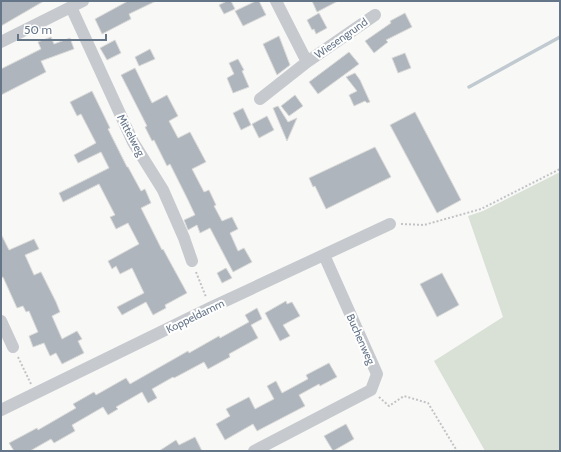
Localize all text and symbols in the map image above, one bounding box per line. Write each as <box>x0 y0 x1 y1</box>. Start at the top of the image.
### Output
street label: Wiesengrund <box>312 15 370 61</box>
scale bar <box>18 16 106 42</box>
text: 50 m <box>24 22 52 37</box>
street label: Mittelweg <box>114 112 148 159</box>
street label: Koppeldamm <box>164 296 227 336</box>
street label: Buchenweg <box>344 312 379 367</box>

